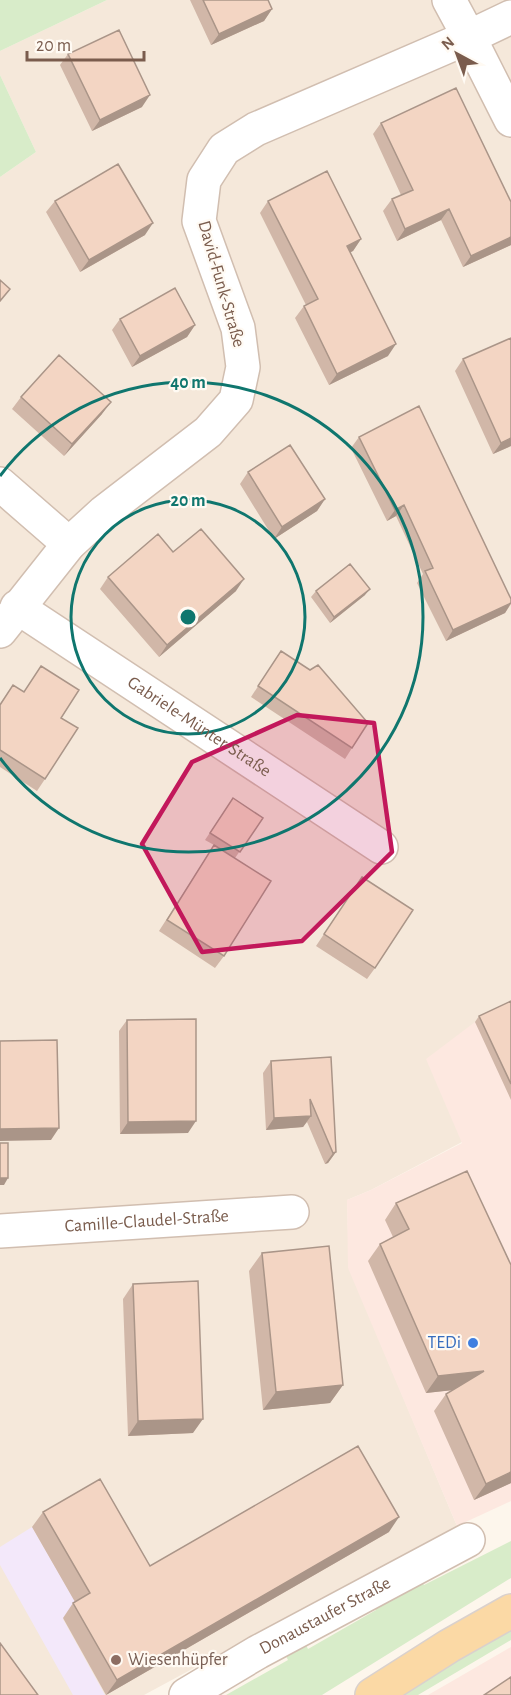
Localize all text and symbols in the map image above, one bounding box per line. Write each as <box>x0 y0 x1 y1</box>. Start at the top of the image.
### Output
scale bar <box>27 24 144 62</box>
north arrow <box>427 24 487 84</box>
text: N <box>438 34 457 53</box>
text: 20 m <box>36 37 71 55</box>
street label: David-Funk-Straße <box>194 219 248 349</box>
text: 40 m <box>170 374 206 392</box>
text: 20 m <box>170 492 206 510</box>
centre of rings <box>178 607 198 627</box>
street label: Gabriele-Münter-Straße <box>124 673 274 781</box>
street label: Camille-Claudel-Straße <box>64 1207 229 1236</box>
place label: TEDi <box>428 1334 461 1352</box>
marker: TEDi <box>466 1336 480 1350</box>
street label: Donaustaufer Straße <box>257 1574 394 1658</box>
place label: Wiesenhüpfer <box>128 1651 228 1669</box>
marker: Wiesenhüpfer <box>109 1653 123 1667</box>

